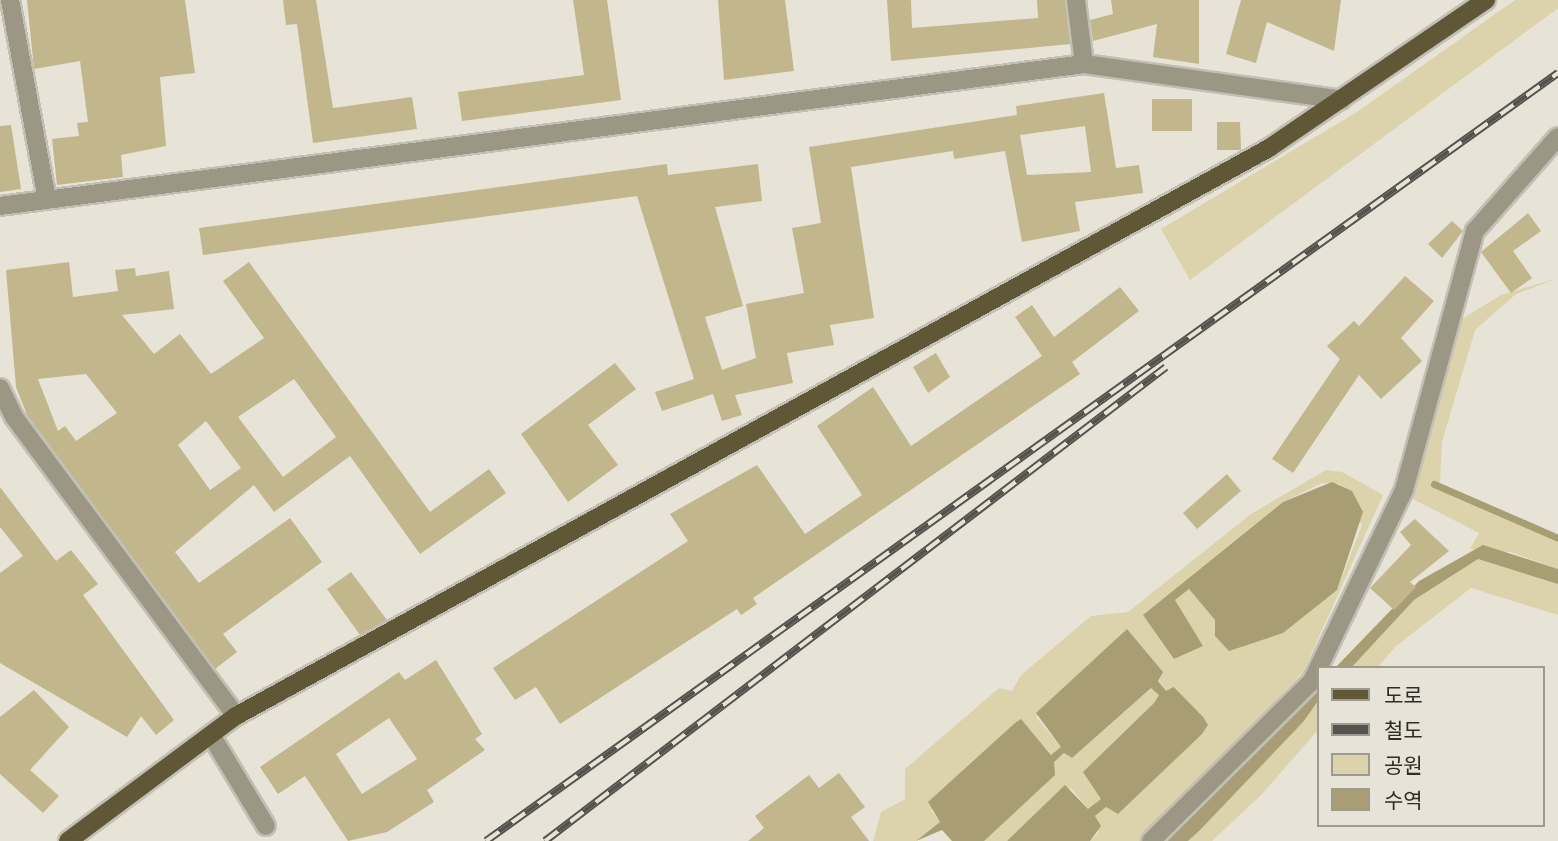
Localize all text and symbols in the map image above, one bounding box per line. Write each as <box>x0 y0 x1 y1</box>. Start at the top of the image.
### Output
legend <box>1316 666 1544 827</box>
text: 도로 <box>1384 681 1423 710</box>
text: 철도 <box>1384 716 1423 745</box>
text: 공원 <box>1384 751 1423 780</box>
text: 수역 <box>1384 786 1423 815</box>

